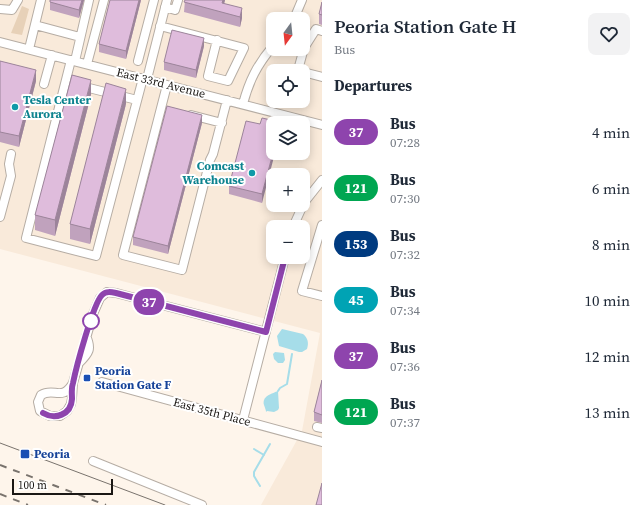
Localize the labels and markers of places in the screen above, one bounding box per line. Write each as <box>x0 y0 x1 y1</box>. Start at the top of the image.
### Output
place label: Tesla Center Aurora <box>23 92 91 122</box>
marker: Tesla Center Aurora <box>10 102 20 112</box>
place label: Comcast Warehouse <box>182 158 245 188</box>
marker: Comcast Warehouse <box>247 168 257 178</box>
unlabelled marker <box>82 312 100 330</box>
place label: Peoria Station Gate F <box>95 363 171 393</box>
marker: Peoria Station Gate F <box>82 373 92 383</box>
place label: Peoria <box>34 446 71 462</box>
marker: Peoria <box>19 448 31 460</box>

